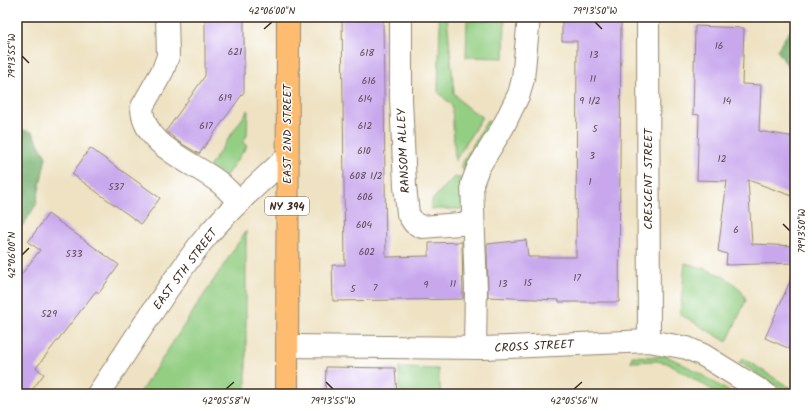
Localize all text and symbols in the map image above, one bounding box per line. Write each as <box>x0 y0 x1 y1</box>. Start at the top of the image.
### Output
text: 42°06'00"N <box>249 3 296 19</box>
text: 79°13'50"W <box>573 3 618 19</box>
text: 79°13'55"W <box>4 33 20 79</box>
house number: 16 <box>715 38 723 54</box>
house number: 621 <box>228 44 242 60</box>
house number: 618 <box>360 45 375 61</box>
house number: 13 <box>590 47 599 63</box>
house number: 11 <box>590 71 596 87</box>
house number: 616 <box>362 73 376 89</box>
street label: EAST 2ND STREET <box>278 83 297 184</box>
house number: 619 <box>218 90 232 106</box>
house number: 614 <box>358 91 373 107</box>
house number: 9 1/2 <box>579 93 601 109</box>
house number: 14 <box>723 93 732 109</box>
street label: RANSOM ALLEY <box>392 107 415 194</box>
house number: 617 <box>199 118 213 134</box>
house number: 612 <box>358 118 372 134</box>
house number: 5 <box>592 121 598 137</box>
street label: CRESCENT STREET <box>639 127 658 230</box>
house number: 610 <box>357 143 371 159</box>
house number: 3 <box>589 148 595 164</box>
house number: 12 <box>718 151 727 167</box>
house number: 608 1/2 <box>349 168 383 184</box>
house number: 1 <box>588 174 592 190</box>
house number: 537 <box>108 179 124 195</box>
house number: 606 <box>357 189 373 205</box>
road number: NY 394 <box>265 197 309 215</box>
text: 79°13'50"W <box>794 208 810 253</box>
house number: 604 <box>356 217 373 233</box>
house number: 6 <box>733 222 739 238</box>
street label: EAST 5TH STREET <box>148 223 223 314</box>
text: 42°06'00"N <box>4 231 20 278</box>
house number: 602 <box>359 244 375 260</box>
house number: 533 <box>66 246 83 262</box>
house number: 17 <box>573 270 581 286</box>
house number: 15 <box>524 275 533 291</box>
house number: 11 <box>450 276 456 292</box>
house number: 13 <box>499 276 508 292</box>
house number: 9 <box>424 277 429 293</box>
house number: 7 <box>373 280 378 296</box>
house number: 5 <box>350 281 356 297</box>
house number: 529 <box>41 306 57 322</box>
street label: CROSS STREET <box>494 335 576 358</box>
text: 42°05'58"N <box>202 393 250 409</box>
text: 79°13'55"W <box>310 393 356 409</box>
text: 42°05'56"N <box>550 393 598 409</box>

